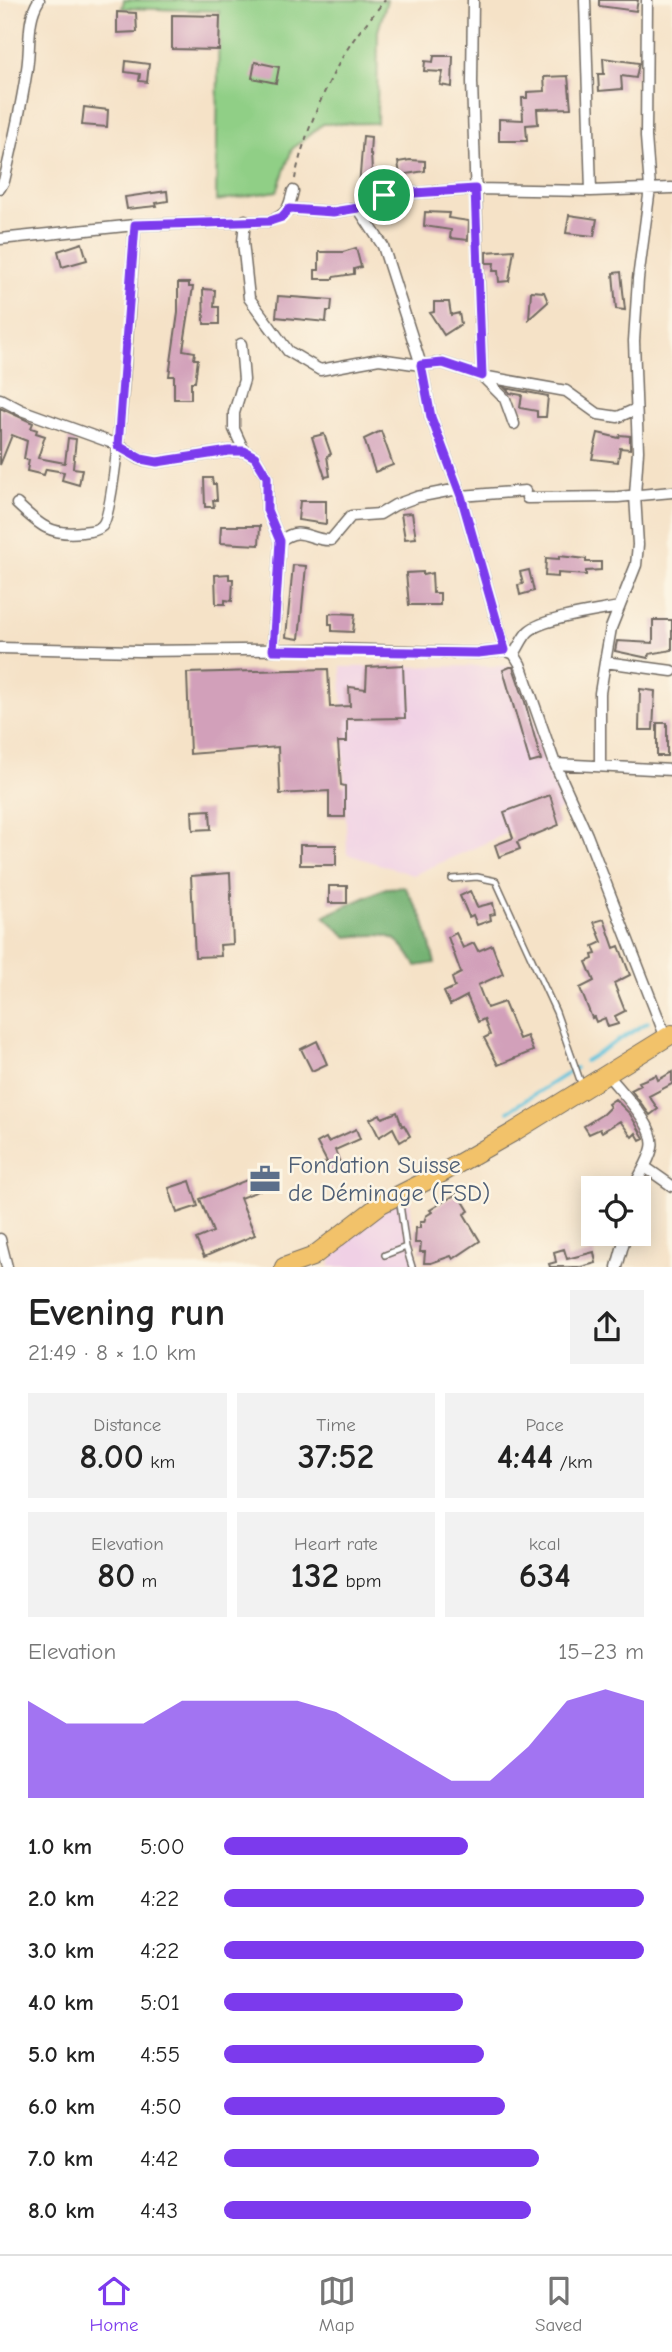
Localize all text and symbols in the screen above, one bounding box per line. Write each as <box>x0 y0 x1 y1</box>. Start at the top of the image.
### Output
pin <box>354 165 414 225</box>
icon: arrive <box>365 176 403 214</box>
place label: Fondation Suisse de Déminage (FSD) <box>288 1151 490 1207</box>
office icon: Fondation Suisse de Déminage (FSD) <box>248 1162 282 1196</box>
map controls <box>581 1176 651 1246</box>
button: locate <box>581 1176 651 1246</box>
button: share <box>570 1290 644 1364</box>
text: Evening run <box>28 1291 225 1335</box>
text: 21:49 · 8 × 1.0 km <box>28 1339 196 1366</box>
text: Distance <box>93 1414 161 1436</box>
text: Time <box>316 1414 356 1436</box>
text: Pace <box>526 1414 564 1436</box>
text: 8.00 <box>80 1436 144 1477</box>
text: 37:52 <box>298 1436 374 1477</box>
text: 4:44 <box>497 1436 553 1477</box>
text: km <box>144 1451 175 1473</box>
text: /km <box>553 1451 593 1473</box>
text: Elevation <box>91 1533 164 1555</box>
text: Heart rate <box>294 1533 378 1555</box>
text: kcal <box>529 1533 561 1555</box>
text: 80 <box>97 1555 135 1596</box>
text: 132 <box>291 1555 339 1596</box>
text: 634 <box>519 1555 571 1596</box>
text: m <box>135 1570 157 1592</box>
text: bpm <box>339 1570 381 1592</box>
text: Elevation <box>28 1638 116 1665</box>
text: 15–23 m <box>558 1638 644 1665</box>
text: 1.0 km <box>28 1833 92 1860</box>
text: 5:00 <box>140 1833 185 1860</box>
text: 2.0 km <box>28 1885 94 1912</box>
text: 4:22 <box>140 1885 179 1912</box>
text: 3.0 km <box>28 1937 94 1964</box>
text: 4:22 <box>140 1937 179 1964</box>
text: 4.0 km <box>28 1989 94 2016</box>
text: 5:01 <box>140 1989 180 2016</box>
text: 5.0 km <box>28 2041 95 2068</box>
text: 4:55 <box>140 2041 180 2068</box>
text: 6.0 km <box>28 2093 95 2120</box>
text: 4:50 <box>140 2093 182 2120</box>
text: 7.0 km <box>28 2145 93 2172</box>
text: 4:42 <box>140 2145 178 2172</box>
text: 8.0 km <box>28 2197 95 2224</box>
text: 4:43 <box>140 2197 178 2224</box>
tab: Home <box>90 2272 139 2336</box>
tab: Map <box>318 2272 356 2336</box>
tab: Saved <box>535 2272 582 2336</box>

